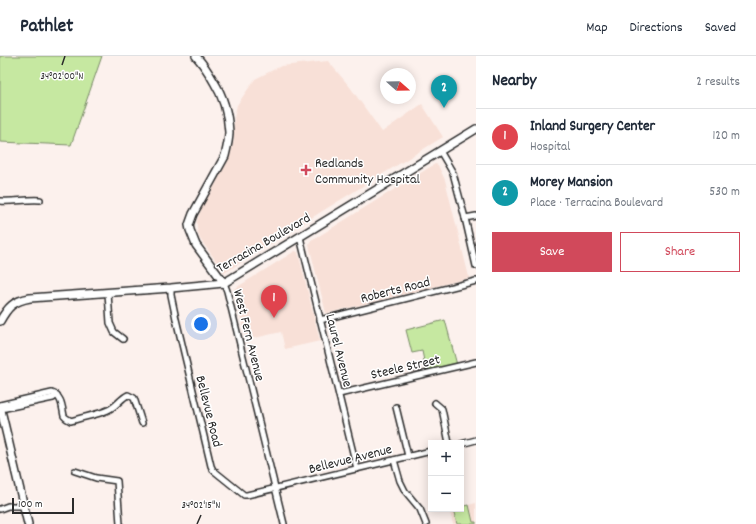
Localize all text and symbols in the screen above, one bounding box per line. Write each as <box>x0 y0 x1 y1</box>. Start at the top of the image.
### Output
text: Pathlet <box>20 14 73 41</box>
text: Map <box>586 18 608 38</box>
text: Directions <box>630 18 683 38</box>
text: Saved <box>705 18 736 38</box>
north arrow <box>380 68 416 104</box>
text: 34°02'00"N <box>41 70 84 84</box>
text: Nearby <box>492 70 536 94</box>
text: 2 results <box>696 73 740 92</box>
pin: 2 <box>431 75 457 108</box>
text: Inland Surgery Center <box>530 116 655 138</box>
text: 1 <box>504 127 506 146</box>
text: 120 m <box>712 127 740 146</box>
text: Hospital <box>530 138 570 157</box>
place label: Redlands Community Hospital <box>315 154 421 190</box>
marker: Redlands Community Hospital <box>300 164 312 176</box>
text: Morey Mansion <box>530 172 613 194</box>
text: 2 <box>502 183 508 202</box>
text: 530 m <box>709 183 740 202</box>
text: Place · Terracina Boulevard <box>530 194 663 213</box>
street label: Terracina Boulevard <box>213 209 315 279</box>
button: Save <box>492 232 612 272</box>
button: Share <box>620 232 740 272</box>
street label: Roberts Road <box>359 273 432 309</box>
pin: 1 <box>261 285 287 318</box>
street label: West Fern Avenue <box>227 287 269 384</box>
street label: Laurel Avenue <box>319 312 357 389</box>
your location <box>191 314 211 334</box>
street label: Steele Street <box>369 350 442 386</box>
street label: Bellevue Road <box>190 374 227 449</box>
street label: Bellevue Avenue <box>307 440 394 480</box>
map controls <box>428 440 464 512</box>
button: + <box>428 440 464 476</box>
button: − <box>428 476 464 512</box>
scale bar <box>12 496 74 515</box>
text: 100 m <box>18 497 42 513</box>
text: 34°02'15"N <box>182 499 221 513</box>

